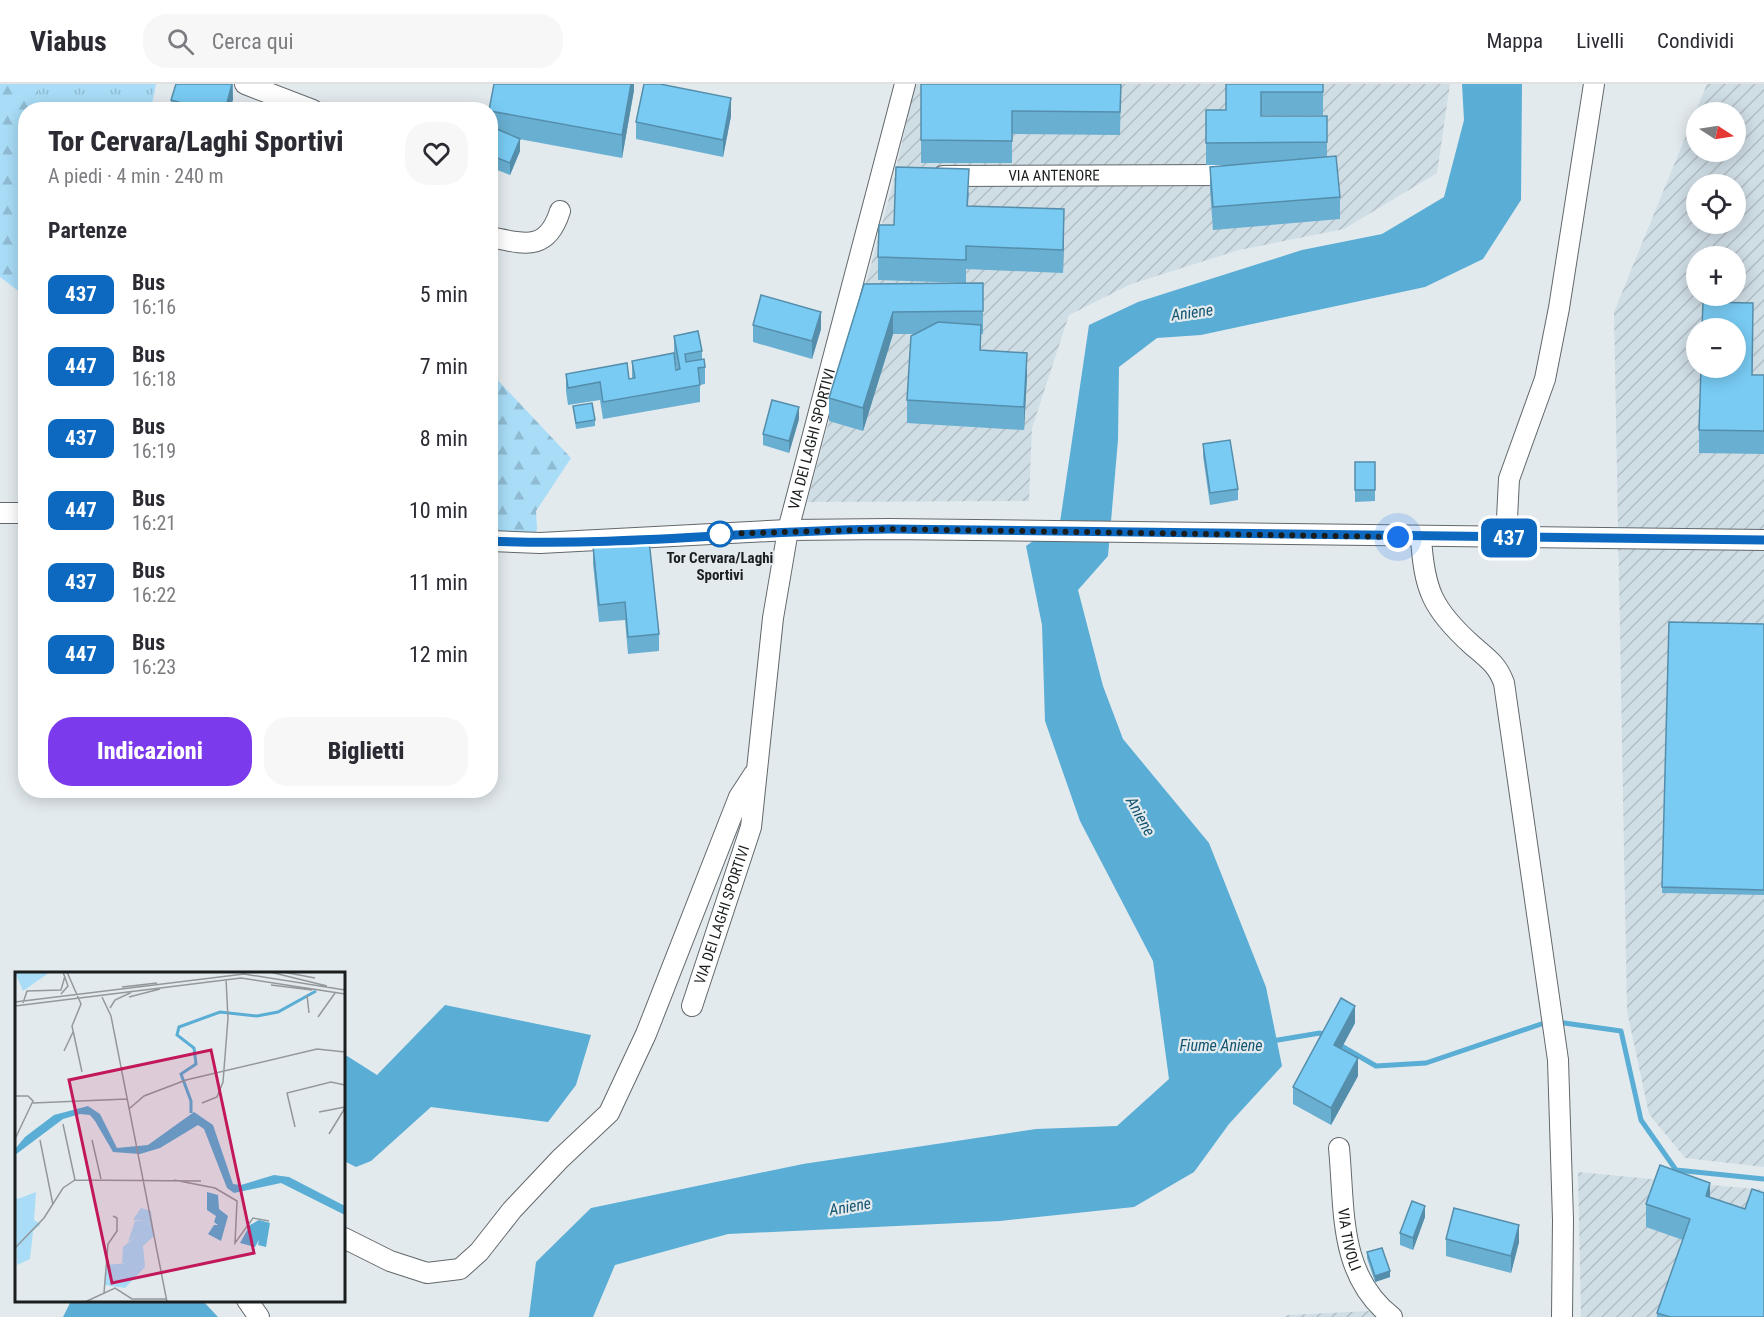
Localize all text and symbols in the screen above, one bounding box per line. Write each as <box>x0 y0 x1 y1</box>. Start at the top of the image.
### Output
search box <box>143 14 563 68</box>
text: Viabus <box>30 25 107 58</box>
icon: search <box>164 25 197 58</box>
text: Cerca qui <box>212 29 294 54</box>
text: Mappa <box>1486 29 1543 53</box>
text: Livelli <box>1576 29 1624 53</box>
text: Condividi <box>1657 29 1734 53</box>
north arrow <box>1686 102 1746 162</box>
map controls <box>1686 102 1746 378</box>
button: heart <box>405 122 468 185</box>
text: Tor Cervara/Laghi Sportivi <box>48 125 343 158</box>
text: A piedi · 4 min · 240 m <box>48 164 224 188</box>
street label: VIA ANTENORE <box>1008 166 1100 185</box>
button: locate <box>1686 174 1746 234</box>
text: Partenze <box>48 218 127 243</box>
button: + <box>1686 246 1746 306</box>
text: Bus <box>132 270 165 295</box>
text: 437 <box>65 282 97 306</box>
text: 5 min <box>420 282 468 307</box>
text: 16:16 <box>132 295 176 319</box>
water label: Aniene <box>1169 300 1214 325</box>
button: − <box>1686 318 1746 378</box>
text: Bus <box>132 342 165 367</box>
text: 447 <box>65 354 97 378</box>
text: 7 min <box>420 354 468 379</box>
street label: VIA DEI LAGHI SPORTIVI <box>785 366 839 511</box>
text: 16:18 <box>132 367 176 391</box>
text: Bus <box>132 414 165 439</box>
text: 437 <box>65 426 97 450</box>
text: 8 min <box>420 426 468 451</box>
text: 16:19 <box>132 439 176 463</box>
text: Bus <box>132 486 165 511</box>
text: 447 <box>65 498 97 522</box>
text: 10 min <box>409 498 468 523</box>
text: 16:21 <box>132 511 176 535</box>
line badge: 437 <box>1474 518 1544 558</box>
marker: Tor Cervara/Laghi Sportivi <box>707 521 733 547</box>
your location <box>1383 522 1413 552</box>
text: 437 <box>1493 526 1525 550</box>
place label: Tor Cervara/Laghi Sportivi <box>667 549 773 584</box>
text: Bus <box>132 558 165 583</box>
text: 437 <box>65 570 97 594</box>
text: 11 min <box>409 570 468 595</box>
text: 16:22 <box>132 583 176 607</box>
text: Bus <box>132 630 165 655</box>
text: 447 <box>65 642 97 666</box>
text: 12 min <box>409 642 468 667</box>
text: 16:23 <box>132 655 176 679</box>
button: Indicazioni <box>48 717 252 786</box>
button: Biglietti <box>264 717 468 786</box>
water label: Aniene <box>1122 792 1159 839</box>
street label: VIA DEI LAGHI SPORTIVI <box>691 843 753 987</box>
inset map <box>15 972 345 1302</box>
water label: Fiume Aniene <box>1179 1036 1263 1055</box>
water label: Aniene <box>827 1193 872 1220</box>
street label: VIA TIVOLI <box>1334 1207 1365 1274</box>

